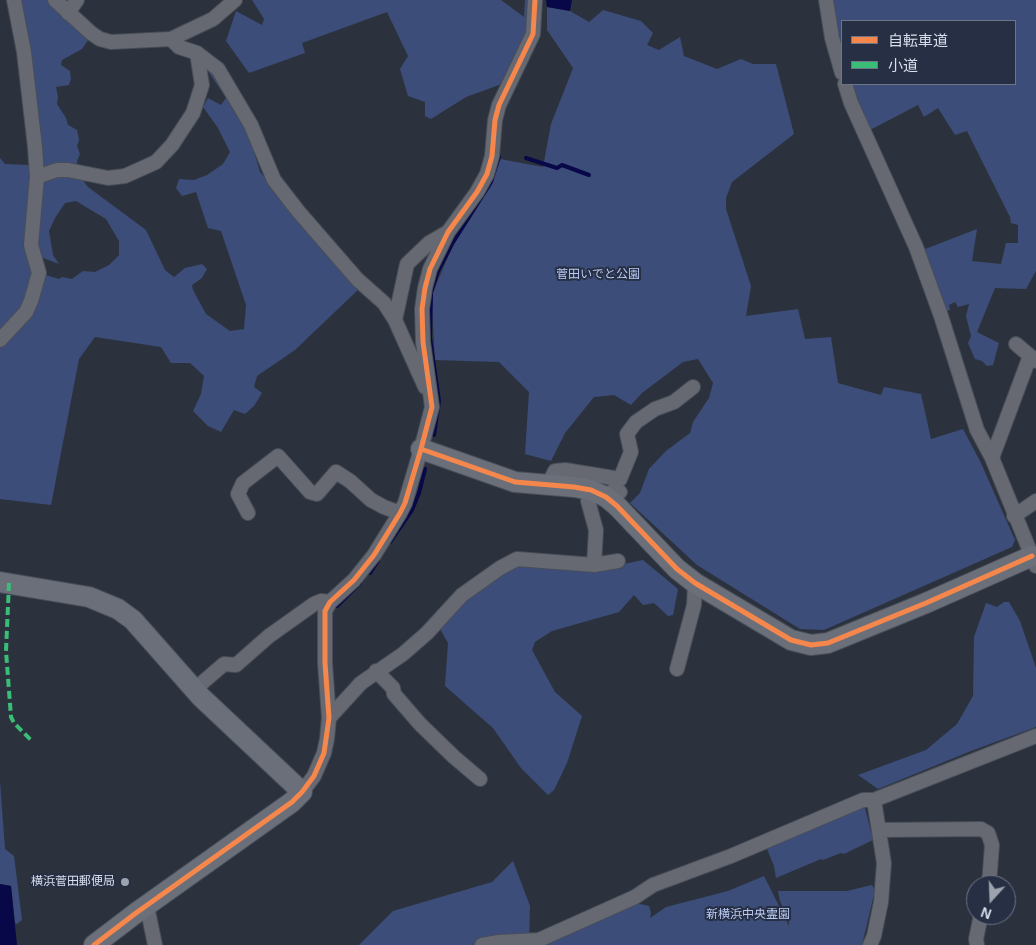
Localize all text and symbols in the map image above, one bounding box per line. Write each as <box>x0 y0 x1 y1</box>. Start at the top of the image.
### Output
legend <box>841 20 1016 85</box>
text: 自転車道 <box>888 32 948 49</box>
text: 小道 <box>888 57 918 74</box>
park label: 菅田いでと公園 <box>556 268 640 282</box>
place label: 横浜菅田郵便局 <box>31 875 115 889</box>
north arrow <box>966 875 1016 925</box>
marker: 横浜菅田郵便局 <box>119 876 131 888</box>
text: N <box>979 904 994 922</box>
park label: 新横浜中央霊園 <box>706 908 790 922</box>

